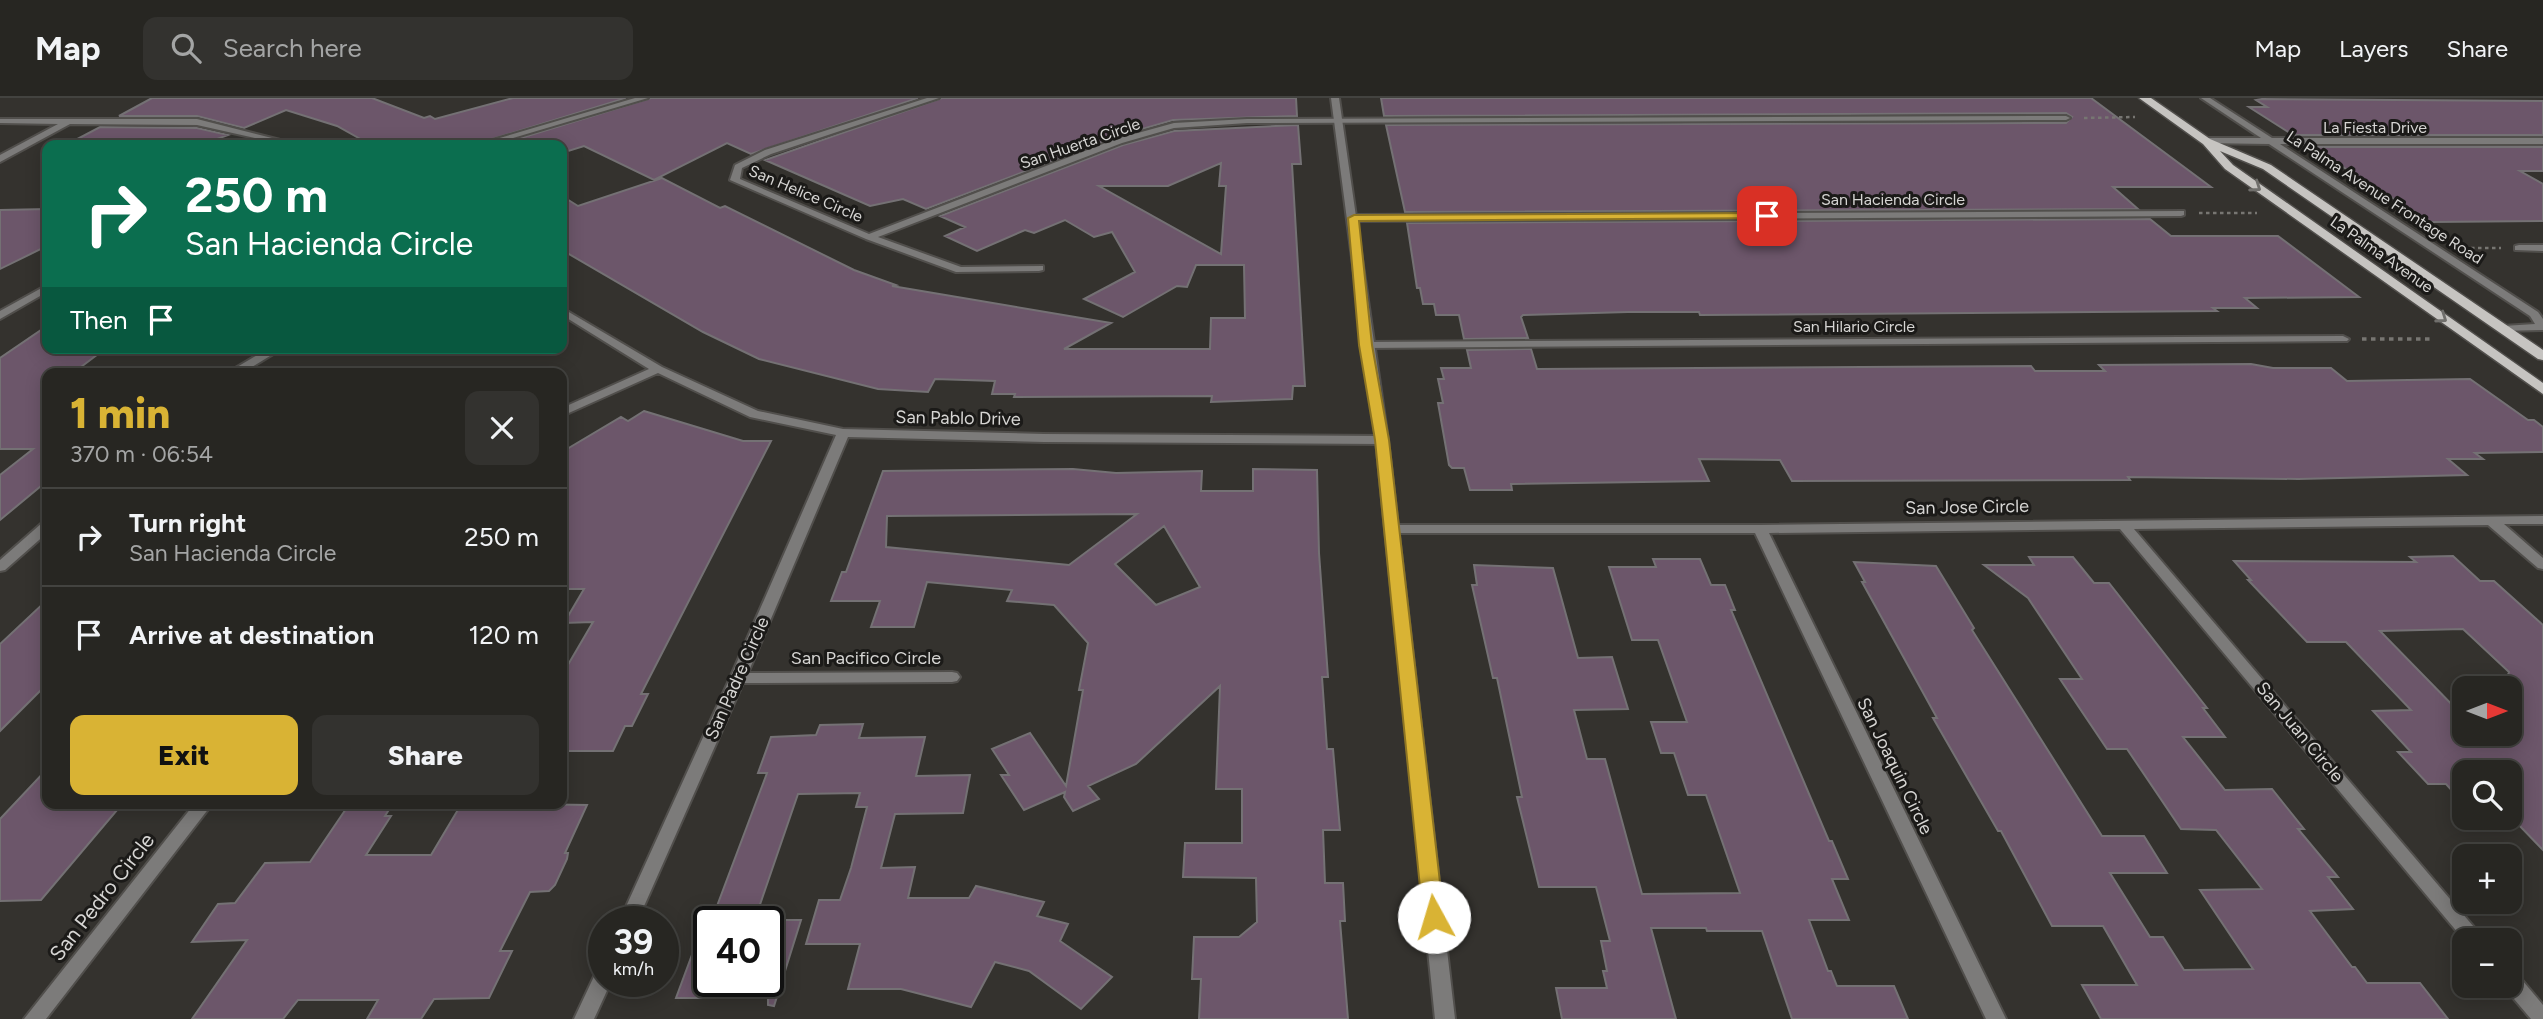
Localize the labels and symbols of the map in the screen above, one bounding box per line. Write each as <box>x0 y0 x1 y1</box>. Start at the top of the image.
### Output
street label: San Huerta Circle <box>1018 114 1143 173</box>
street label: La Fiesta Drive <box>2323 118 2427 137</box>
street label: La Palma Avenue Frontage Road <box>2283 126 2487 268</box>
street label: San Helice Circle <box>746 161 866 226</box>
one-way arrow <box>2248 179 2261 191</box>
pin <box>1737 186 1797 246</box>
street label: San Hacienda Circle <box>1821 190 1965 209</box>
street label: La Palma Avenue <box>2327 211 2437 297</box>
one-way arrow <box>2434 310 2447 322</box>
street label: San Hilario Circle <box>1793 317 1915 336</box>
street label: San Pablo Drive <box>895 406 1021 430</box>
street label: San Jose Circle <box>1905 495 2029 519</box>
street label: San Padre Circle <box>700 613 774 743</box>
street label: San Pacifico Circle <box>791 647 941 669</box>
north arrow <box>2452 676 2522 746</box>
street label: San Juan Circle <box>2252 677 2349 787</box>
street label: San Joaquin Circle <box>1852 694 1938 838</box>
street label: San Pedro Circle <box>44 828 159 966</box>
position arrow <box>1397 880 1471 954</box>
speed limit sign: 40 <box>693 906 784 997</box>

